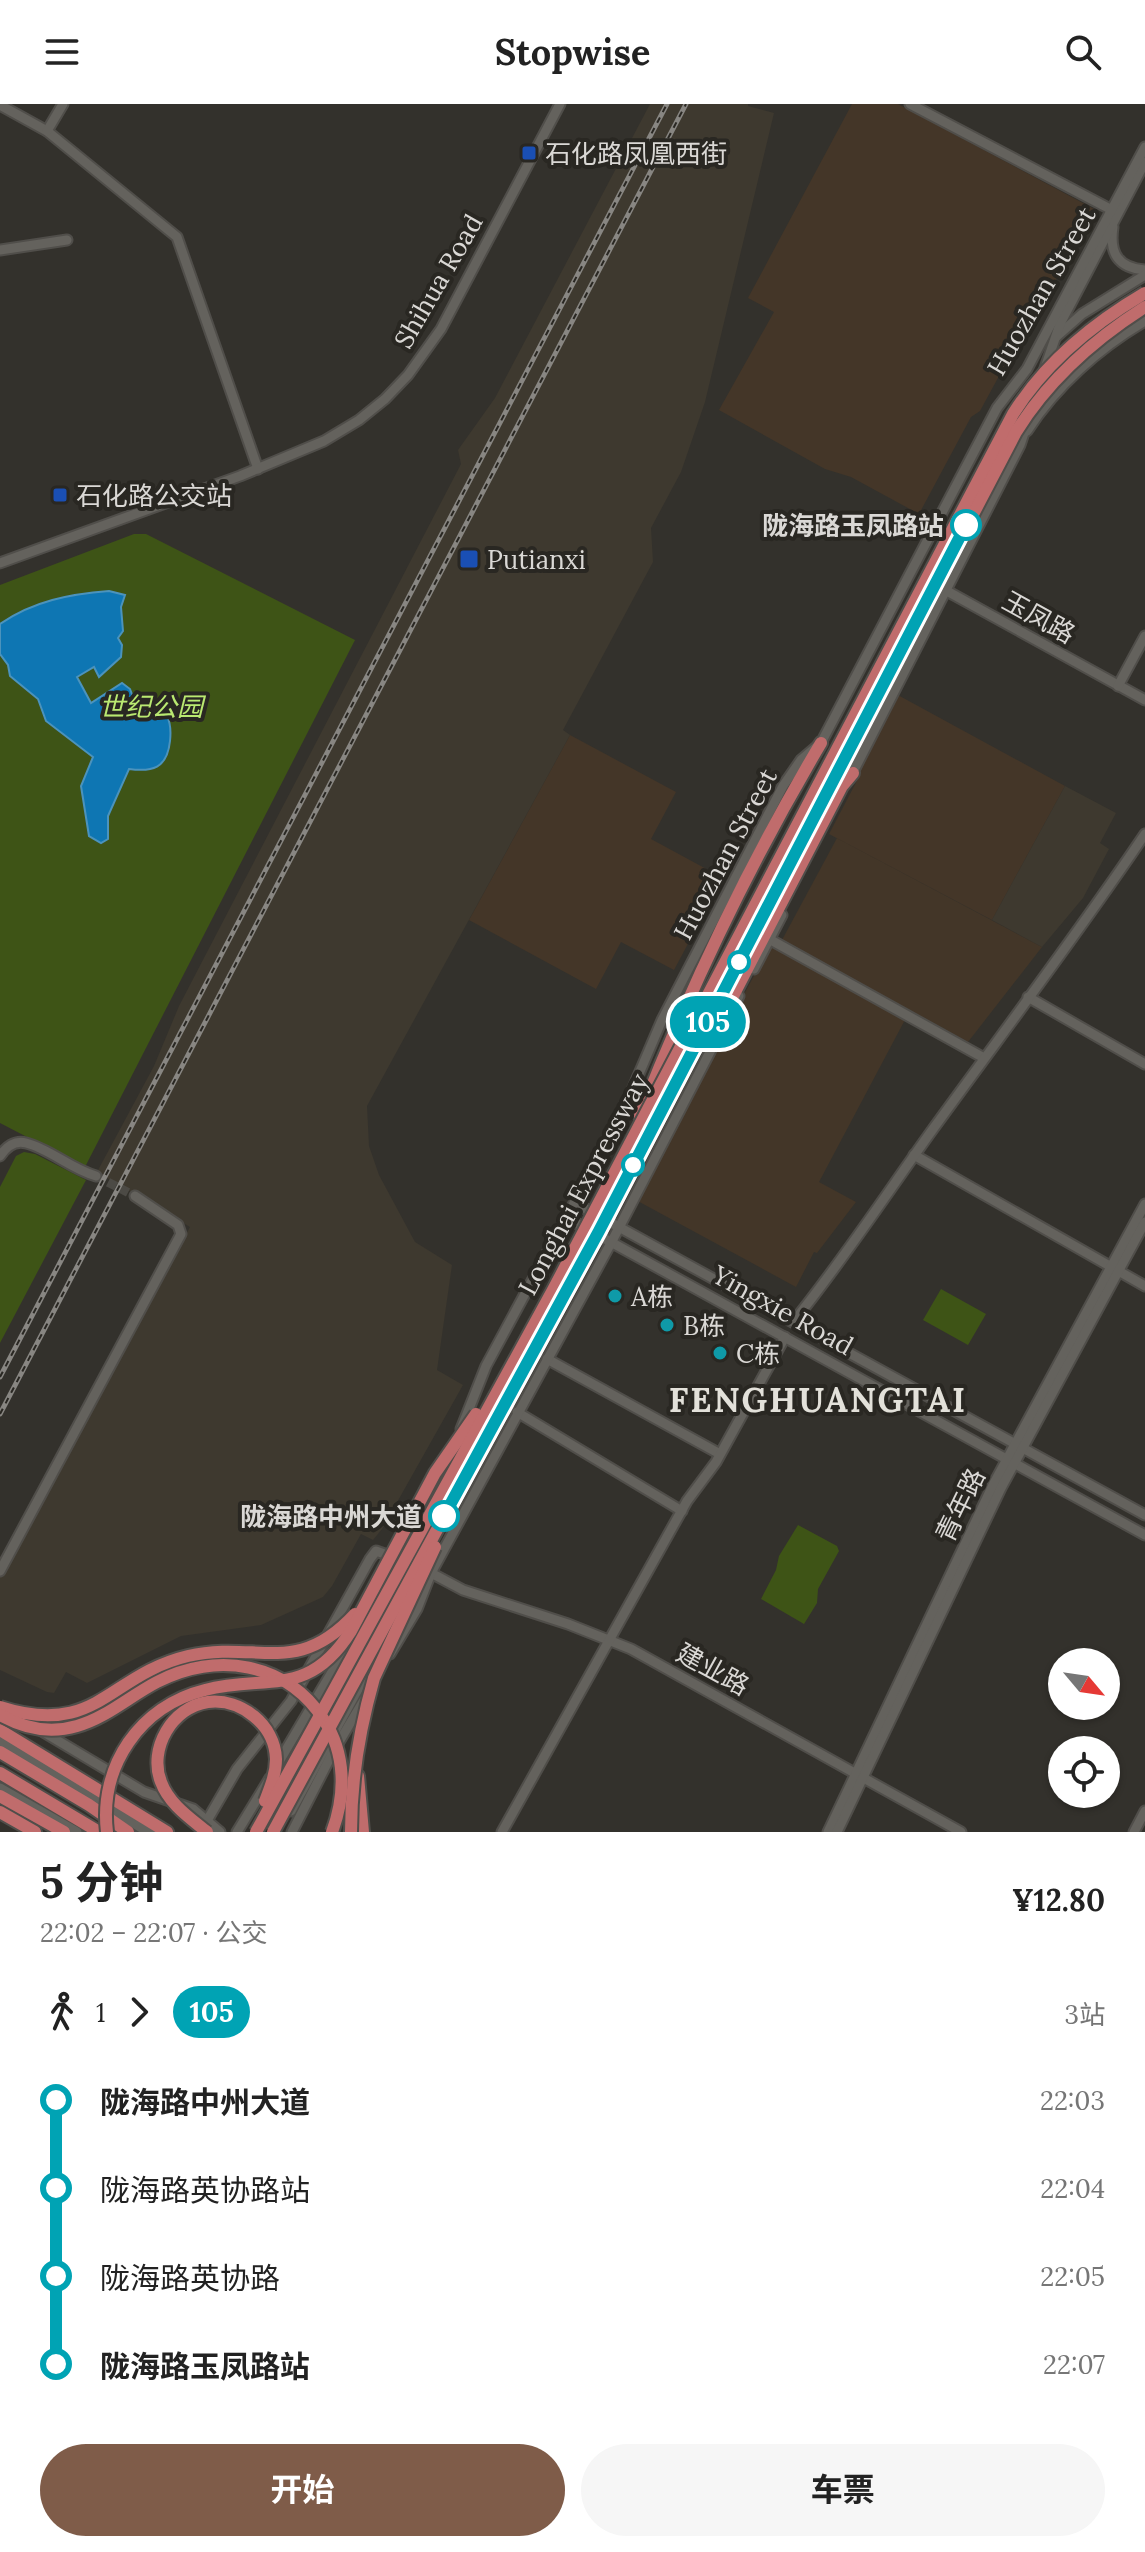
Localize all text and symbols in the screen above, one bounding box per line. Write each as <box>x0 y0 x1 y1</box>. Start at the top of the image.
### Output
text: Stopwise <box>495 29 650 75</box>
icon: menu <box>40 30 84 74</box>
icon: search <box>1061 30 1105 74</box>
place label: 石化路凤凰西街 <box>545 137 727 170</box>
marker: 石化路凤凰西街 <box>520 144 538 162</box>
street label: Huozhan Street <box>979 201 1103 381</box>
street label: Shihua Road <box>386 208 490 354</box>
place label: 石化路公交站 <box>76 479 232 512</box>
marker: 石化路公交站 <box>51 486 69 504</box>
place label: 陇海路玉凤路站 <box>762 509 944 542</box>
marker: 陇海路玉凤路站 <box>951 510 981 540</box>
place label: Putianxi <box>487 543 586 576</box>
marker: Putianxi <box>458 548 480 570</box>
street label: 玉凤路 <box>997 584 1081 650</box>
park label: 世纪公园 <box>99 690 207 723</box>
street label: Huozhan Street <box>666 763 784 945</box>
unlabelled marker <box>728 951 750 973</box>
line badge: 105 <box>662 996 754 1048</box>
text: 105 <box>686 1004 730 1040</box>
street label: Longhai Expressway <box>511 1067 656 1300</box>
unlabelled marker <box>622 1154 644 1176</box>
street label: Yingxie Road <box>706 1257 859 1362</box>
place label: A栋 <box>630 1280 673 1313</box>
marker: A栋 <box>606 1287 624 1305</box>
place label: B栋 <box>683 1309 725 1342</box>
marker: B栋 <box>658 1316 676 1334</box>
place label: C栋 <box>736 1337 780 1370</box>
marker: C栋 <box>711 1344 729 1362</box>
district label: FENGHUANGTAI <box>669 1378 967 1421</box>
street label: 青年路 <box>928 1463 992 1547</box>
place label: 陇海路中州大道 <box>240 1500 422 1533</box>
marker: 陇海路中州大道 <box>429 1501 459 1531</box>
street label: 建业路 <box>671 1636 755 1702</box>
north arrow <box>1048 1648 1120 1720</box>
map controls <box>1048 1648 1120 1808</box>
button: locate <box>1048 1736 1120 1808</box>
text: 5 分钟 <box>40 1854 163 1910</box>
text: ¥12.80 <box>1012 1881 1105 1919</box>
text: 22:02 – 22:07 · 公交 <box>40 1916 268 1949</box>
icon: walk <box>40 1990 84 2034</box>
icon: forward <box>117 1990 161 2034</box>
text: 105 <box>189 1994 234 2030</box>
text: 1 <box>96 1996 105 2029</box>
text: 3站 <box>1065 1998 1105 2031</box>
text: 陇海路中州大道 <box>100 2083 310 2121</box>
text: 22:03 <box>1040 2084 1105 2117</box>
text: 陇海路英协路站 <box>100 2171 310 2209</box>
text: 22:04 <box>1040 2172 1105 2205</box>
text: 陇海路英协路 <box>100 2259 280 2297</box>
text: 22:05 <box>1040 2260 1105 2293</box>
text: 陇海路玉凤路站 <box>100 2347 310 2385</box>
text: 22:07 <box>1043 2348 1105 2381</box>
button: 开始 <box>40 2444 565 2536</box>
button: 车票 <box>581 2444 1105 2536</box>

